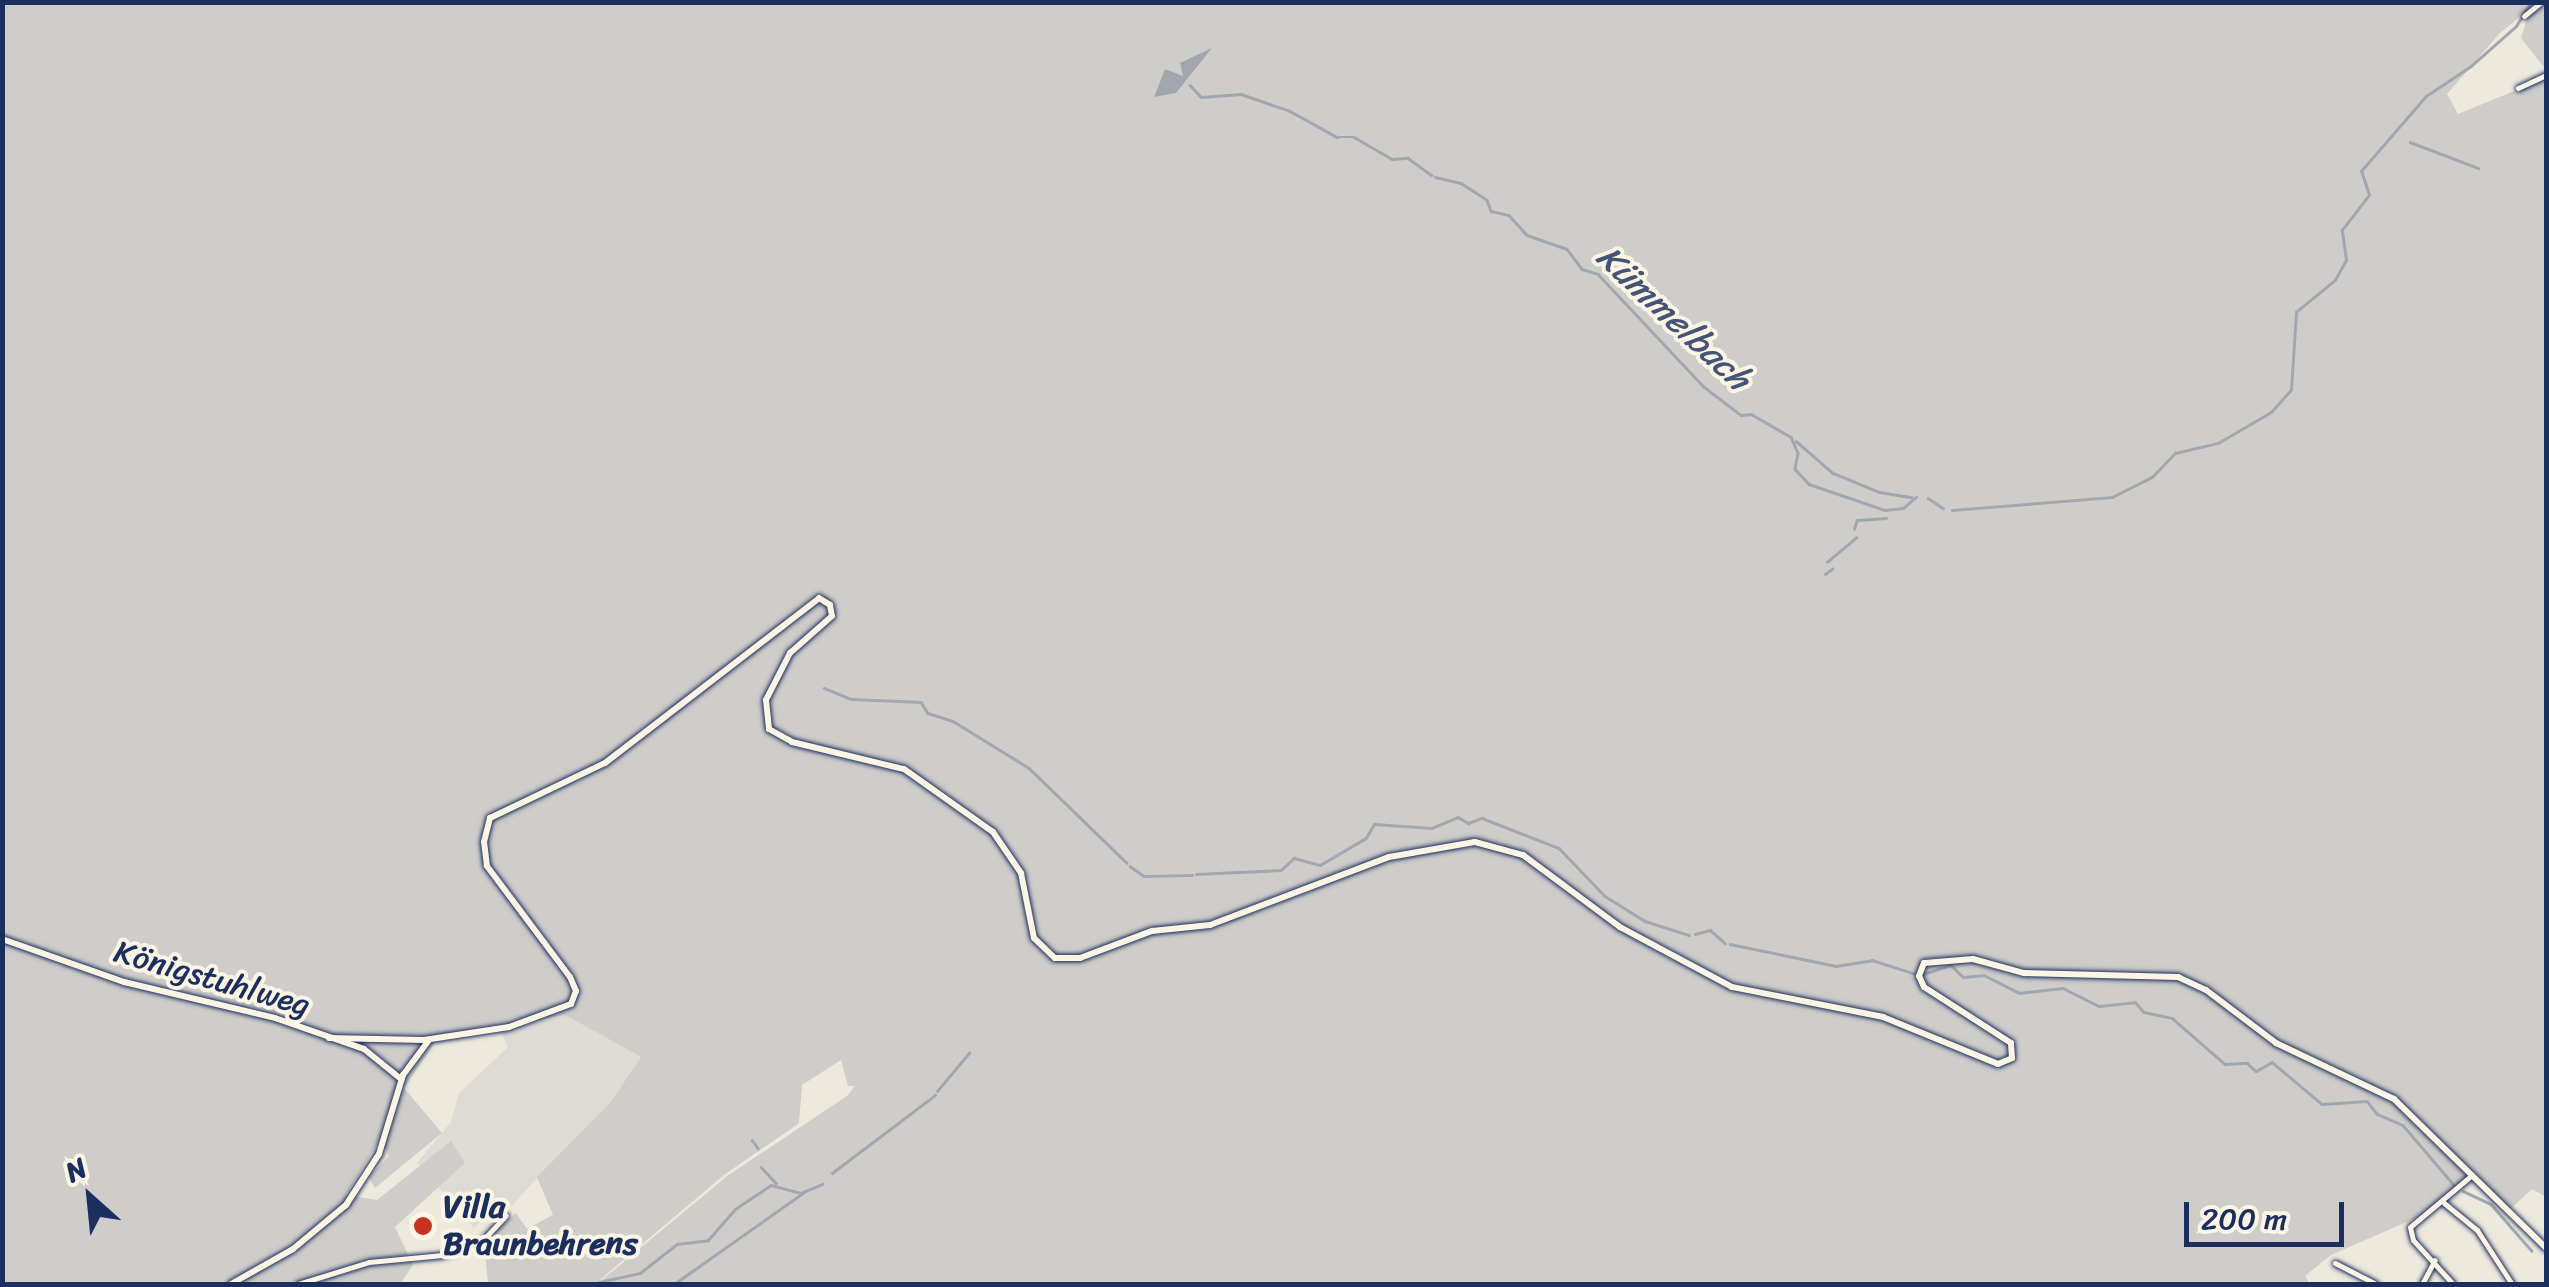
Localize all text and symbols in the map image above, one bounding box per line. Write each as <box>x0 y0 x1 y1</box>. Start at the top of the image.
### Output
water label: Kümmelbach <box>1589 235 1759 399</box>
street label: Königstuhlweg <box>110 933 314 1025</box>
text: N <box>56 1144 96 1196</box>
north arrow <box>40 1147 140 1247</box>
scale bar <box>2189 1182 2349 1244</box>
place label: Villa Braunbehrens <box>443 1189 638 1264</box>
text: 200 m <box>2201 1192 2287 1246</box>
marker: Villa Braunbehrens <box>412 1215 434 1237</box>

